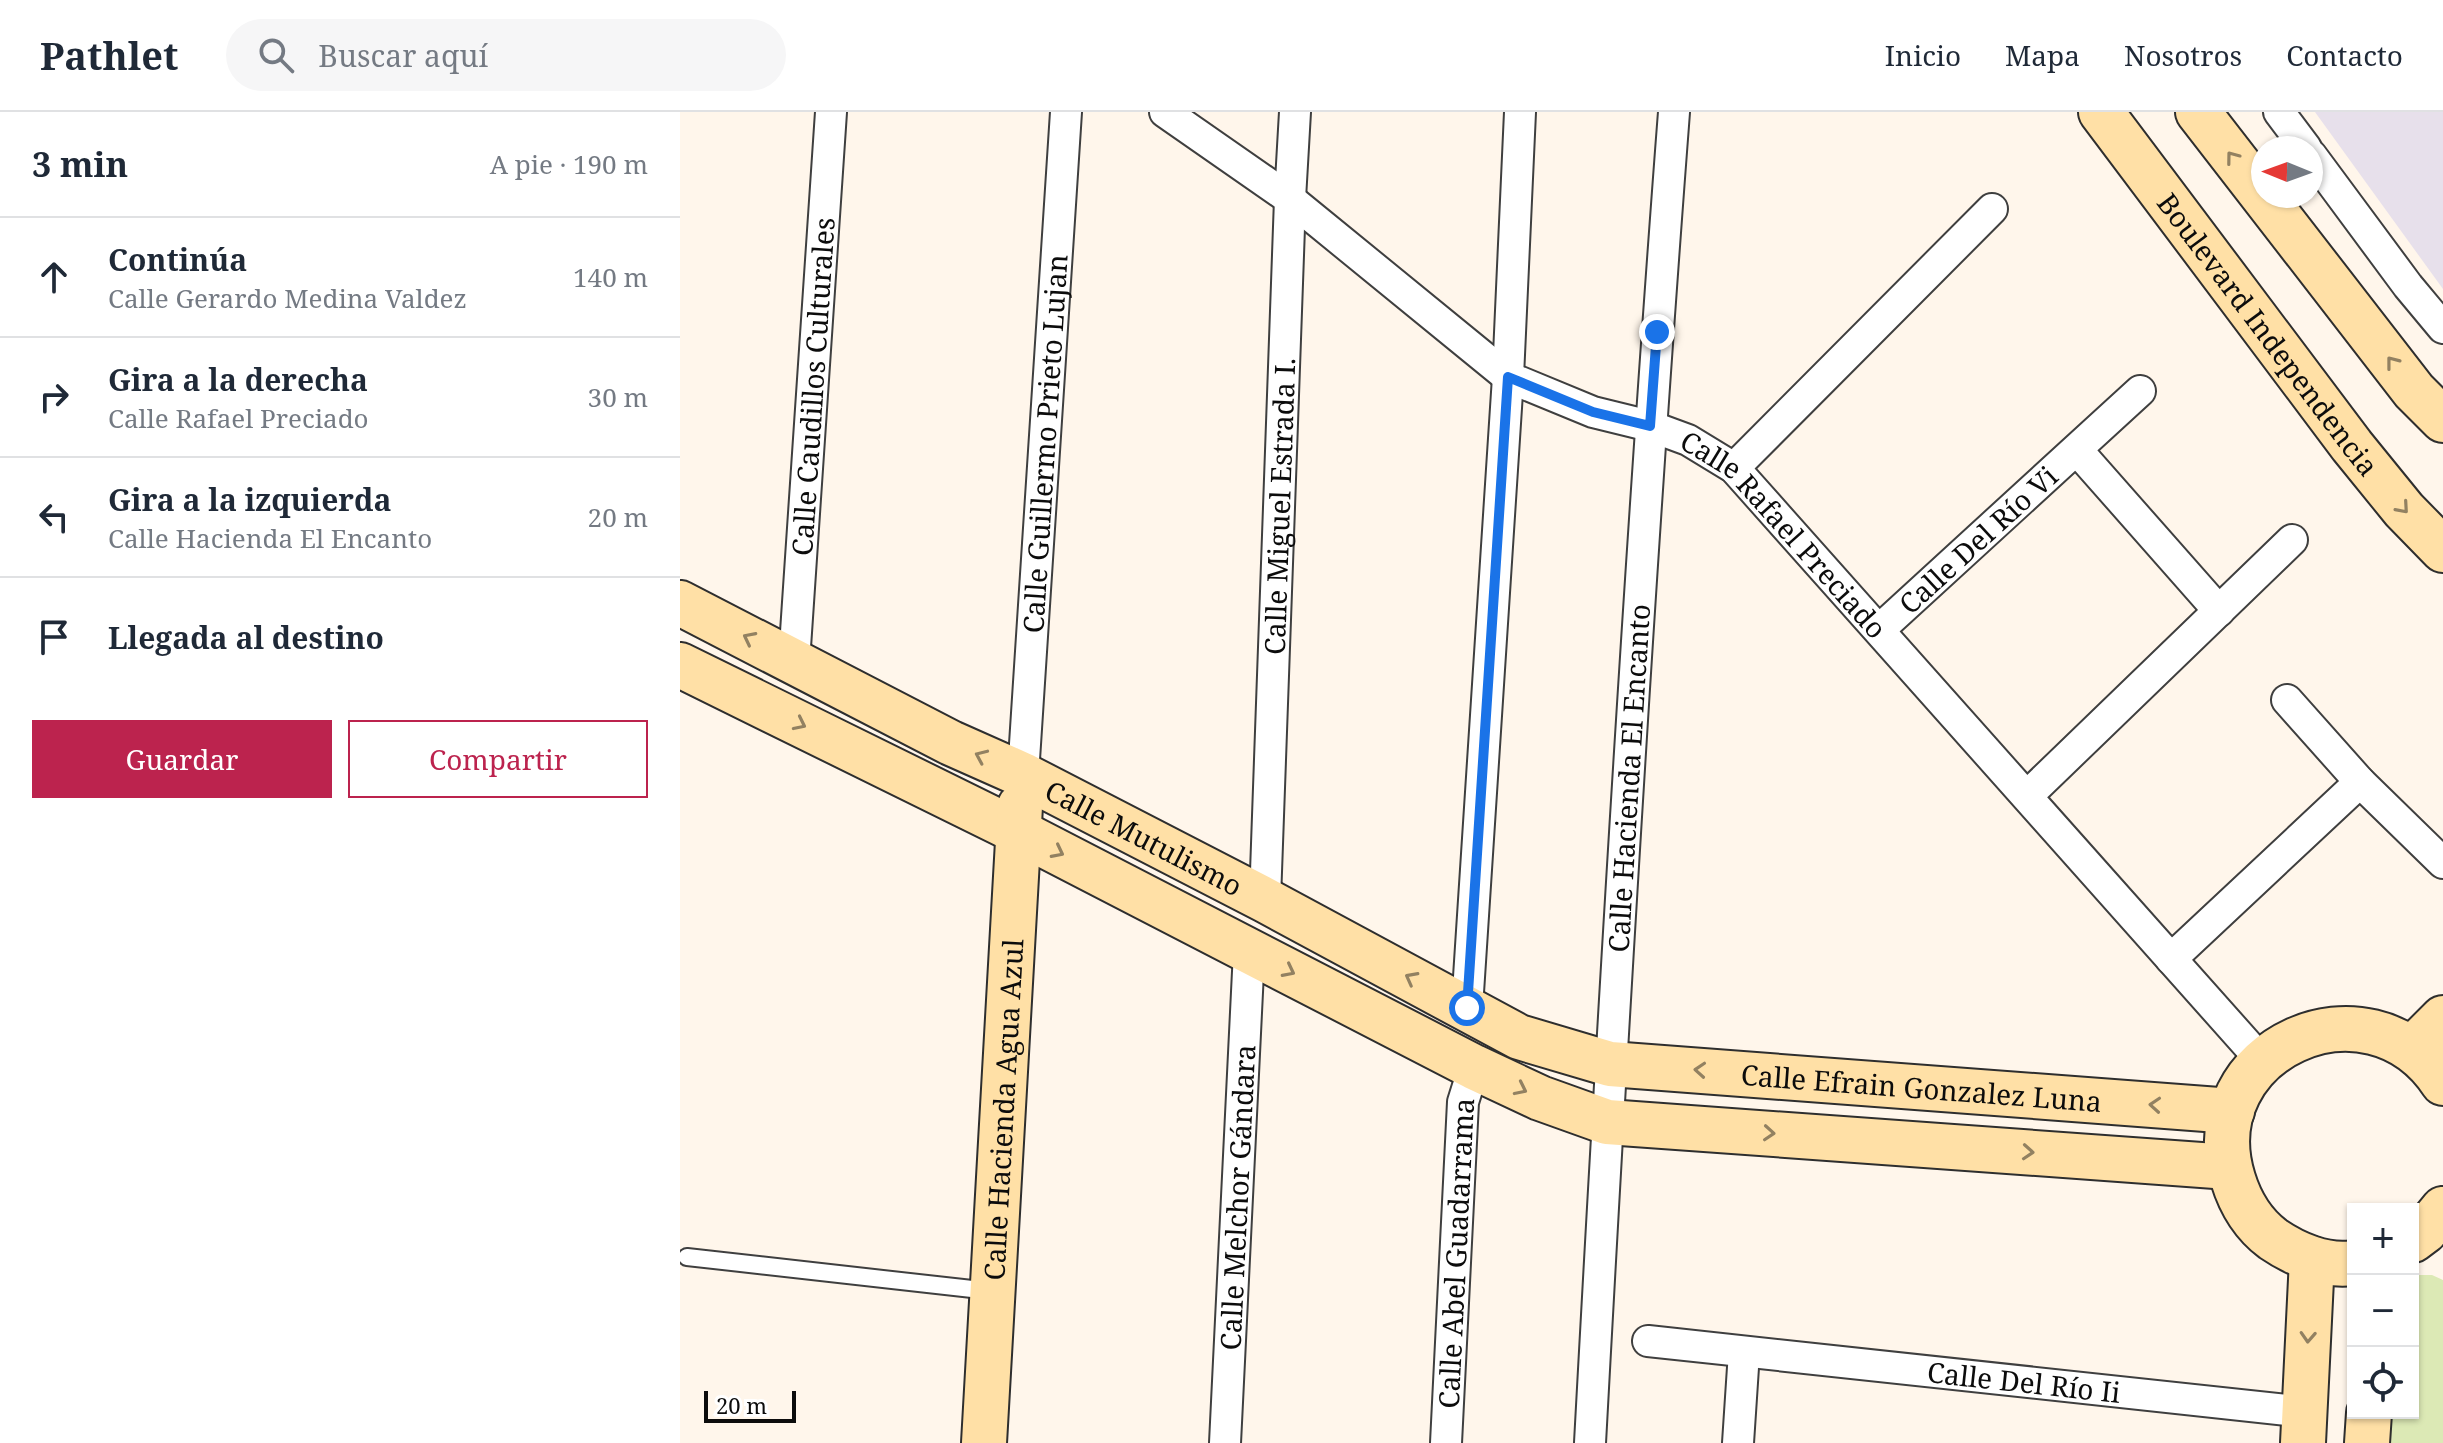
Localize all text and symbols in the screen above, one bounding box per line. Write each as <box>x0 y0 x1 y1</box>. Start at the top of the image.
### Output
search box <box>226 19 786 91</box>
text: Pathlet <box>40 29 178 81</box>
icon: search <box>254 33 298 77</box>
text: Buscar aquí <box>318 35 488 76</box>
text: Inicio <box>1885 36 1961 74</box>
text: Mapa <box>2005 36 2080 74</box>
text: Nosotros <box>2124 36 2242 74</box>
text: Contacto <box>2286 36 2403 74</box>
north arrow <box>2251 136 2323 208</box>
text: 3 min <box>32 141 128 187</box>
text: A pie · 190 m <box>490 146 648 182</box>
one-way arrow <box>2227 151 2241 166</box>
street label: Boulevard Independencia <box>2149 185 2387 483</box>
street label: Calle Caudillos Culturales <box>782 216 843 557</box>
text: Continúa <box>108 239 247 280</box>
street label: Calle Guillermo Prieto Lujan <box>1013 253 1076 634</box>
icon: ahead <box>32 255 76 299</box>
text: 140 m <box>573 259 648 295</box>
text: Calle Gerardo Medina Valdez <box>108 280 467 316</box>
route end <box>1639 314 1675 350</box>
one-way arrow <box>2387 356 2401 371</box>
street label: Calle Miguel Estrada I. <box>1255 357 1303 656</box>
text: Gira a la derecha <box>108 359 368 400</box>
icon: right <box>32 375 76 419</box>
text: 30 m <box>588 379 648 415</box>
text: Calle Rafael Preciado <box>108 400 369 436</box>
street label: Calle Rafael Preciado <box>1674 421 1896 646</box>
street label: Calle Del Río Vi <box>1890 457 2065 622</box>
text: Gira a la izquierda <box>108 479 391 520</box>
icon: left <box>32 495 76 539</box>
text: 20 m <box>588 499 648 535</box>
one-way arrow <box>2393 499 2408 514</box>
text: Calle Hacienda El Encanto <box>108 520 432 556</box>
street label: Calle Hacienda El Encanto <box>1599 603 1658 953</box>
icon: arrive <box>32 615 76 659</box>
text: Llegada al destino <box>108 617 384 658</box>
one-way arrow <box>742 633 757 648</box>
one-way arrow <box>792 714 807 730</box>
button: Guardar <box>32 720 332 798</box>
button: Compartir <box>348 720 648 798</box>
one-way arrow <box>974 750 989 766</box>
street label: Calle Mutulismo <box>1039 771 1249 904</box>
one-way arrow <box>1050 843 1065 858</box>
street label: Calle Hacienda Agua Azul <box>974 937 1031 1281</box>
one-way arrow <box>1281 962 1296 977</box>
one-way arrow <box>1405 972 1419 987</box>
route start <box>1449 990 1485 1026</box>
street label: Calle Melchor Gándara <box>1211 1044 1263 1351</box>
street label: Calle Efrain Gonzalez Luna <box>1740 1055 2103 1120</box>
one-way arrow <box>1693 1062 1706 1079</box>
one-way arrow <box>1513 1079 1528 1095</box>
street label: Calle Abel Guadarrama <box>1429 1097 1482 1409</box>
one-way arrow <box>2148 1097 2161 1114</box>
one-way arrow <box>1763 1125 1776 1142</box>
one-way arrow <box>2022 1144 2035 1161</box>
map controls <box>2347 1203 2419 1419</box>
button: + <box>2347 1203 2419 1275</box>
button: − <box>2347 1275 2419 1347</box>
one-way arrow <box>2300 1331 2317 1344</box>
button: locate <box>2347 1347 2419 1419</box>
street label: Calle Del Río Ii <box>1925 1352 2122 1411</box>
scale bar <box>704 1387 796 1423</box>
text: 20 m <box>716 1390 767 1420</box>

